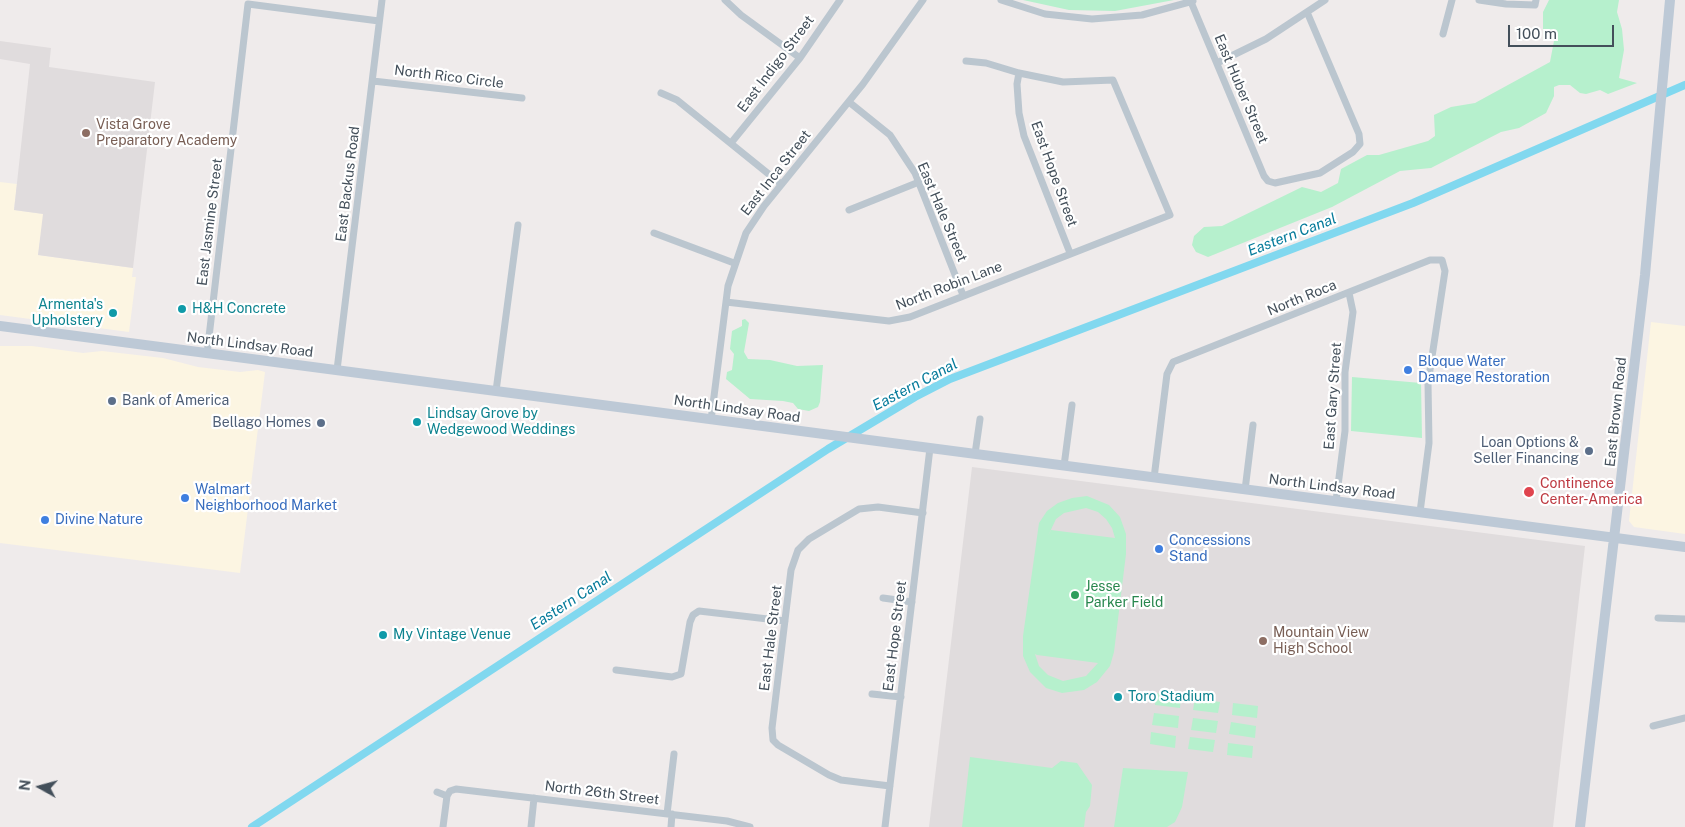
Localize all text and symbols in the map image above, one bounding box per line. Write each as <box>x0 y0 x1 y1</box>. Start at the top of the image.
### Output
street label: East Indigo Street <box>734 12 818 116</box>
scale bar <box>1510 15 1616 47</box>
text: 100 m <box>1516 25 1557 42</box>
street label: East Huber Street <box>1210 32 1272 146</box>
street label: North Rico Circle <box>393 62 505 92</box>
place label: Vista Grove Preparatory Academy <box>96 117 237 150</box>
street label: East Hope Street <box>1027 119 1081 229</box>
street label: East Backus Road <box>333 125 363 243</box>
marker: Vista Grove Preparatory Academy <box>80 127 92 139</box>
street label: East Inca Street <box>737 127 815 219</box>
street label: East Jasmine Street <box>194 157 226 287</box>
street label: East Hale Street <box>913 160 971 264</box>
water label: Eastern Canal <box>1245 210 1339 260</box>
street label: North Robin Lane <box>893 258 1005 314</box>
street label: North Roca <box>1265 277 1339 319</box>
place label: Armenta's Upholstery <box>32 297 103 330</box>
place label: H&H Concrete <box>192 301 286 317</box>
marker: H&H Concrete <box>176 303 188 315</box>
marker: Armenta's Upholstery <box>107 307 119 319</box>
street label: North Lindsay Road <box>186 329 314 361</box>
street label: East Gary Street <box>1321 342 1345 450</box>
place label: Bloque Water Damage Restoration <box>1418 354 1550 387</box>
water label: Eastern Canal <box>869 355 961 415</box>
street label: East Brown Road <box>1602 356 1630 468</box>
marker: Bloque Water Damage Restoration <box>1402 364 1414 376</box>
street label: North Lindsay Road <box>673 392 801 426</box>
place label: Bank of America <box>122 393 229 409</box>
marker: Bank of America <box>106 395 118 407</box>
place label: Lindsay Grove by Wedgewood Weddings <box>427 406 575 438</box>
place label: Bellago Homes <box>212 415 311 431</box>
marker: Lindsay Grove by Wedgewood Weddings <box>411 416 423 428</box>
marker: Bellago Homes <box>315 417 327 429</box>
place label: Loan Options & Seller Financing <box>1473 435 1579 468</box>
marker: Loan Options & Seller Financing <box>1583 445 1595 457</box>
street label: North Lindsay Road <box>1268 471 1396 503</box>
place label: Continence Center-America <box>1540 476 1642 508</box>
place label: Walmart Neighborhood Market <box>195 482 337 514</box>
marker: Continence Center-America <box>1522 485 1536 499</box>
marker: Walmart Neighborhood Market <box>179 492 191 504</box>
place label: Divine Nature <box>55 512 143 528</box>
marker: Divine Nature <box>39 514 51 526</box>
place label: Concessions Stand <box>1169 533 1251 566</box>
marker: Concessions Stand <box>1153 543 1165 555</box>
water label: Eastern Canal <box>527 568 615 634</box>
place label: Jesse Parker Field <box>1085 579 1163 612</box>
street label: East Hope Street <box>880 580 910 692</box>
street label: East Hale Street <box>756 584 786 692</box>
marker: Jesse Parker Field <box>1069 589 1081 601</box>
place label: Mountain View High School <box>1273 625 1369 658</box>
place label: My Vintage Venue <box>393 627 511 643</box>
marker: My Vintage Venue <box>377 629 389 641</box>
marker: Mountain View High School <box>1257 635 1269 647</box>
place label: Toro Stadium <box>1128 689 1214 705</box>
marker: Toro Stadium <box>1112 691 1124 703</box>
north arrow <box>15 762 65 812</box>
street label: North 26th Street <box>544 778 660 808</box>
text: N <box>17 779 34 792</box>

